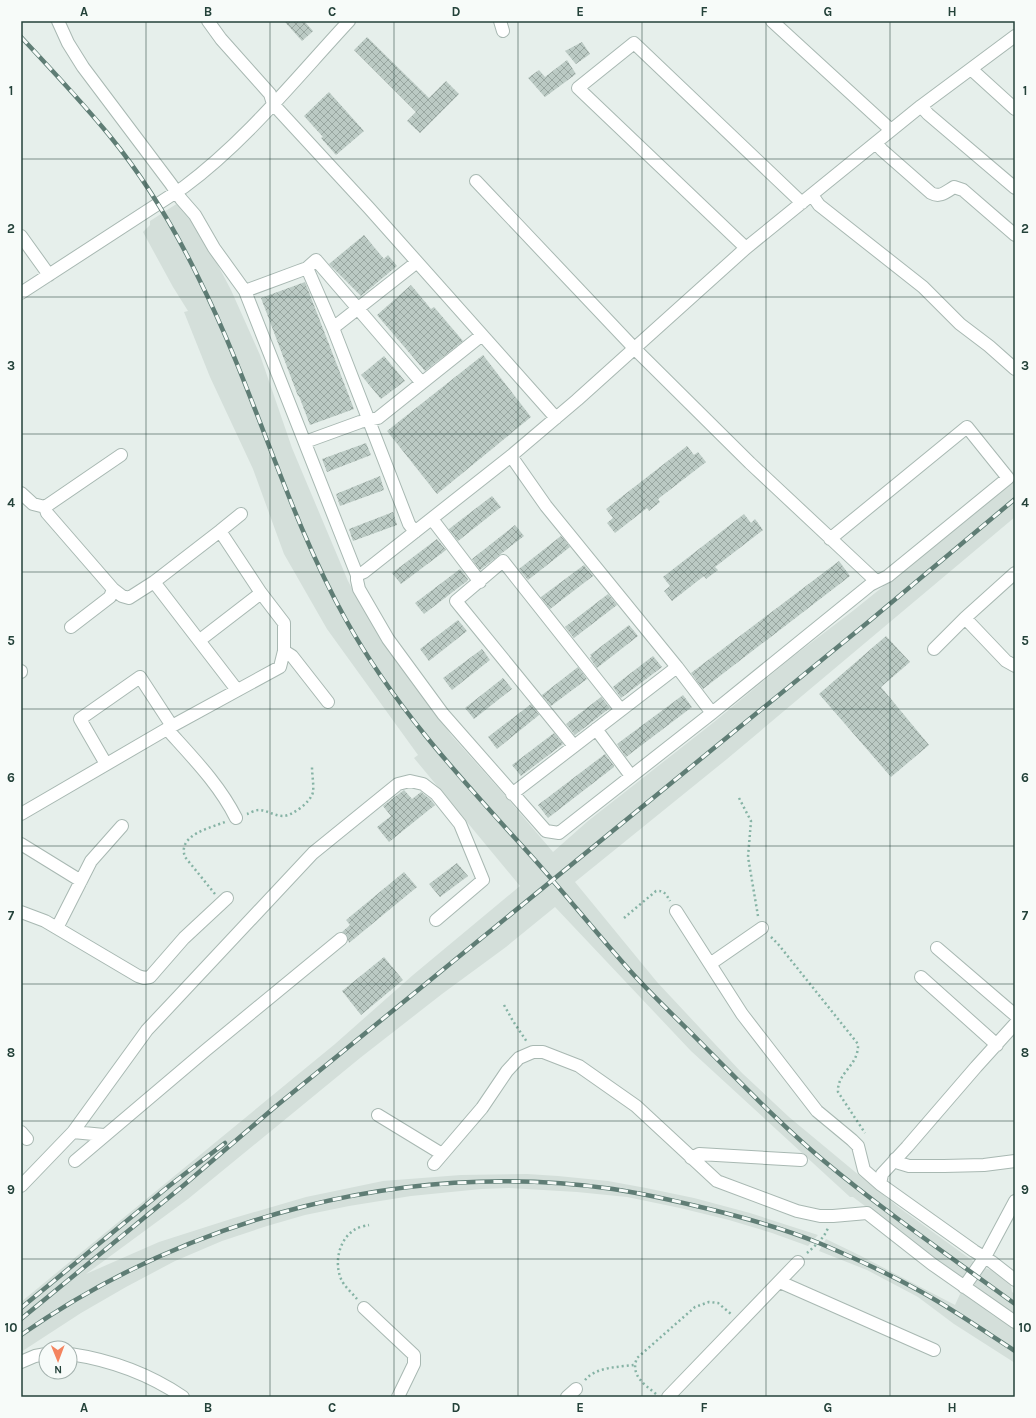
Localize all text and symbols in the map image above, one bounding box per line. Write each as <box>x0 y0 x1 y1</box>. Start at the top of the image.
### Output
text: A <box>80 4 88 19</box>
text: B <box>204 4 212 19</box>
text: C <box>328 4 336 19</box>
text: D <box>452 4 461 19</box>
text: E <box>576 4 584 19</box>
text: F <box>700 4 708 19</box>
text: G <box>824 4 832 19</box>
text: H <box>947 4 957 19</box>
text: 1 <box>9 83 13 98</box>
text: 1 <box>1023 83 1027 98</box>
text: 2 <box>7 221 15 236</box>
text: 2 <box>1021 221 1029 236</box>
text: 3 <box>7 358 15 373</box>
text: 3 <box>1021 358 1029 373</box>
text: 4 <box>7 495 15 510</box>
text: 4 <box>1021 495 1029 510</box>
text: 5 <box>7 633 15 648</box>
text: 5 <box>1021 633 1029 648</box>
text: 6 <box>7 770 15 785</box>
text: 6 <box>1021 770 1029 785</box>
text: 7 <box>8 908 15 923</box>
text: 7 <box>1022 908 1029 923</box>
text: 8 <box>7 1045 15 1060</box>
text: 8 <box>1021 1045 1029 1060</box>
text: 9 <box>7 1182 15 1197</box>
text: 9 <box>1021 1182 1029 1197</box>
text: 10 <box>5 1320 17 1335</box>
text: 10 <box>1019 1320 1031 1335</box>
north arrow <box>38 1340 78 1380</box>
text: N <box>54 1363 62 1376</box>
text: A <box>80 1400 88 1415</box>
text: B <box>204 1400 212 1415</box>
text: C <box>328 1400 336 1415</box>
text: D <box>452 1400 461 1415</box>
text: E <box>576 1400 584 1415</box>
text: F <box>700 1400 708 1415</box>
text: G <box>824 1400 832 1415</box>
text: H <box>947 1400 957 1415</box>

